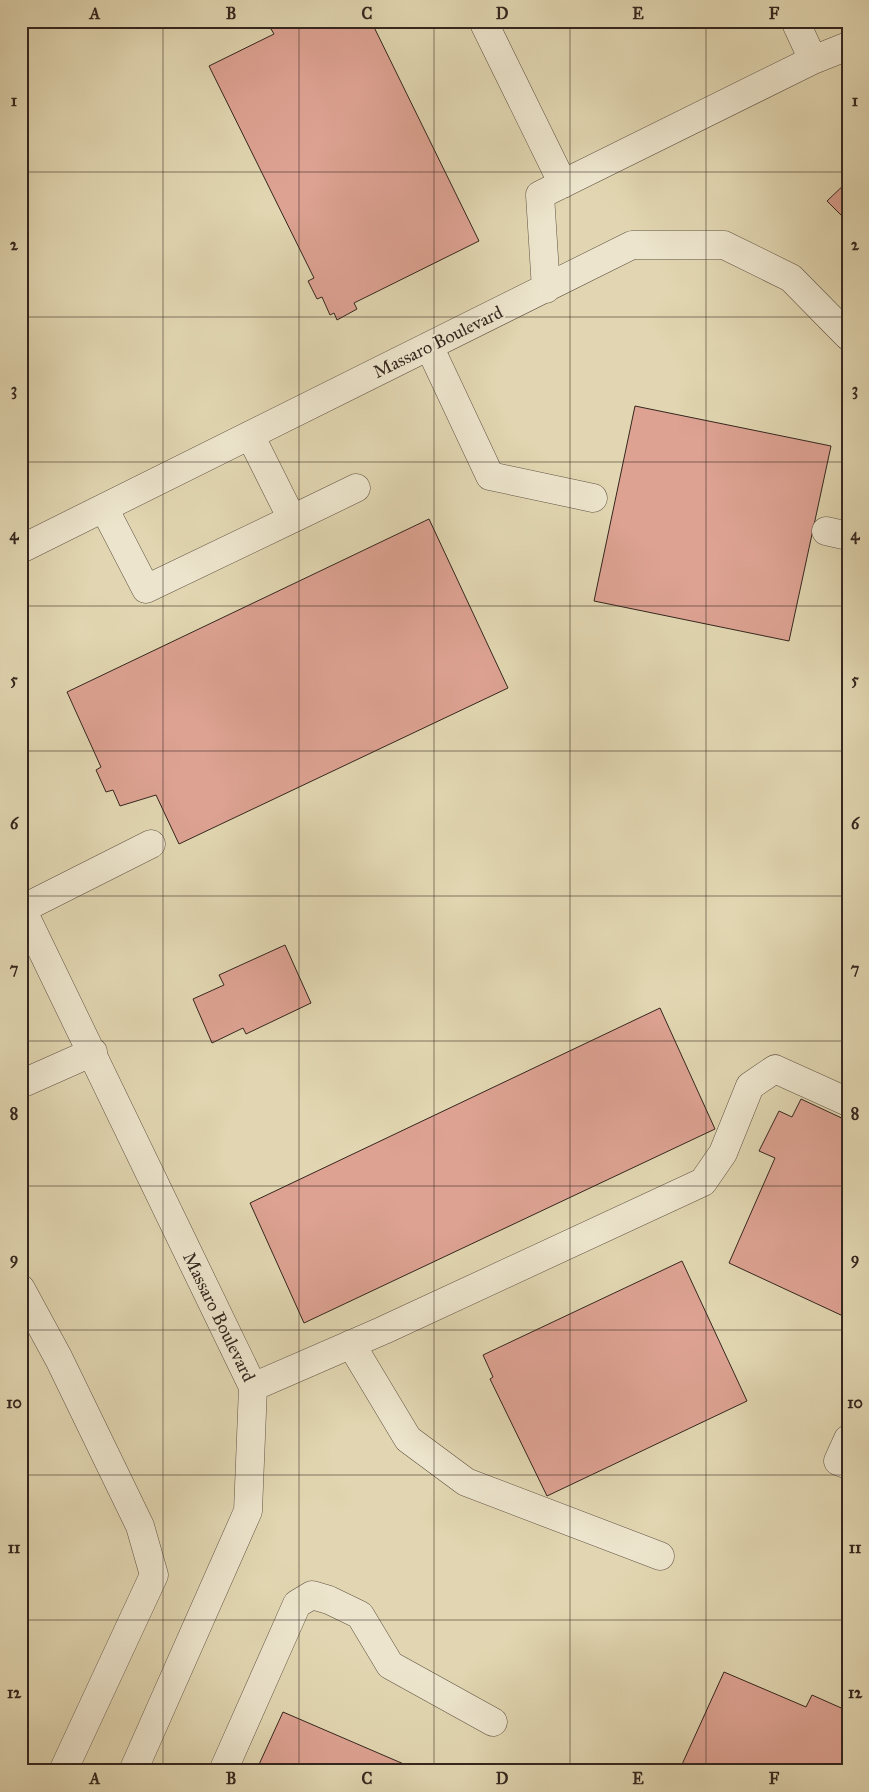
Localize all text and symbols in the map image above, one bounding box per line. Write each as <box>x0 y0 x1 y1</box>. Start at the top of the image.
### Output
text: A <box>89 4 101 23</box>
text: B <box>226 4 236 23</box>
text: C <box>362 4 373 23</box>
text: D <box>496 4 509 23</box>
text: E <box>632 4 644 23</box>
text: F <box>769 4 780 23</box>
text: 1 <box>11 91 18 110</box>
text: 1 <box>852 91 859 110</box>
text: 2 <box>10 235 19 254</box>
text: 2 <box>851 235 860 254</box>
street label: Massaro Boulevard <box>370 301 506 383</box>
text: 3 <box>11 380 17 400</box>
text: 3 <box>852 380 858 400</box>
text: 4 <box>10 525 20 545</box>
text: 4 <box>851 525 861 545</box>
text: 5 <box>10 670 18 689</box>
text: 5 <box>851 670 859 689</box>
text: 6 <box>10 814 19 833</box>
text: 6 <box>851 814 860 833</box>
text: 7 <box>10 959 19 978</box>
text: 7 <box>851 959 860 978</box>
text: 8 <box>10 1104 18 1123</box>
text: 8 <box>851 1104 859 1123</box>
text: 9 <box>10 1249 18 1269</box>
street label: Massaro Boulevard <box>178 1249 260 1385</box>
text: 9 <box>851 1249 859 1269</box>
text: 10 <box>6 1393 22 1412</box>
text: 10 <box>847 1393 863 1412</box>
text: 11 <box>8 1538 21 1557</box>
text: 11 <box>849 1538 862 1557</box>
text: 12 <box>7 1683 22 1702</box>
text: 12 <box>848 1683 863 1702</box>
text: A <box>89 1769 101 1788</box>
text: B <box>226 1769 236 1788</box>
text: C <box>362 1769 373 1788</box>
text: D <box>496 1769 509 1788</box>
text: E <box>632 1769 644 1788</box>
text: F <box>769 1769 780 1788</box>

